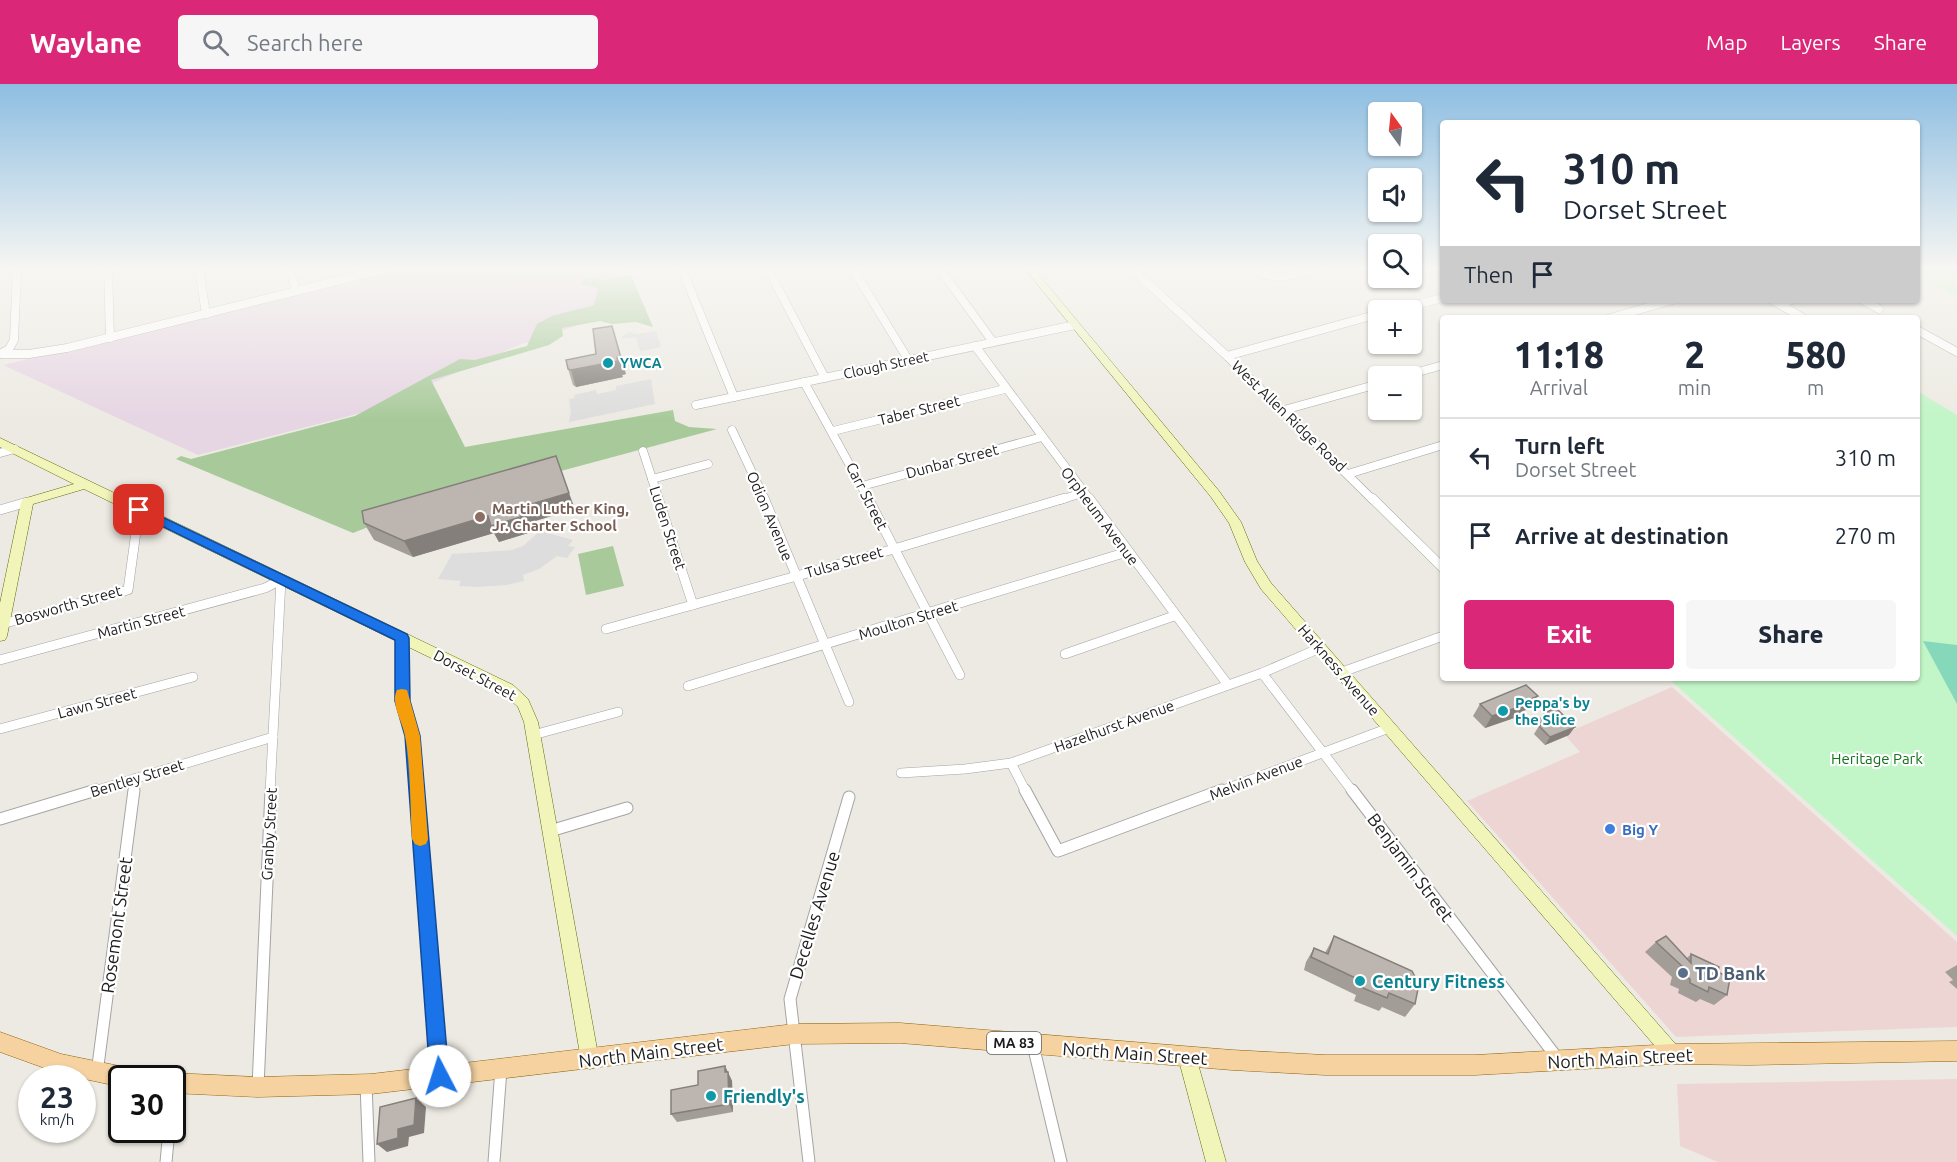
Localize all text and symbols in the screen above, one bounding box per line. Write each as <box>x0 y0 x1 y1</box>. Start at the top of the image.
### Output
search box <box>178 15 598 69</box>
icon: search <box>199 26 232 59</box>
text: Waylane <box>30 27 142 58</box>
text: Search here <box>247 30 363 55</box>
text: Map <box>1706 30 1747 54</box>
text: Layers <box>1780 30 1841 54</box>
text: Share <box>1874 30 1927 54</box>
north arrow <box>1368 102 1422 156</box>
map controls <box>1368 102 1422 420</box>
icon: left <box>1464 144 1542 222</box>
text: 310 m <box>1563 145 1680 192</box>
button: sound <box>1368 168 1422 222</box>
text: Dorset Street <box>1563 194 1727 224</box>
button: search <box>1368 234 1422 288</box>
icon: arrive <box>1526 258 1559 291</box>
text: Then <box>1464 262 1514 287</box>
button: + <box>1368 300 1422 354</box>
text: 11:18 <box>1514 334 1604 375</box>
text: 2 <box>1684 334 1705 375</box>
text: 580 <box>1785 334 1846 375</box>
street label: Clough Street <box>842 348 931 382</box>
place label: YWCA <box>620 355 662 371</box>
marker: YWCA <box>601 356 615 370</box>
street label: West Allen Ridge Road <box>1228 357 1350 475</box>
button: − <box>1368 366 1422 420</box>
text: Arrival <box>1530 376 1588 399</box>
text: min <box>1678 376 1711 399</box>
text: m <box>1807 376 1824 399</box>
street label: Taber Street <box>876 392 962 428</box>
text: Turn left <box>1515 433 1605 458</box>
street label: Dunbar Street <box>904 440 1000 482</box>
icon: left <box>1464 441 1497 474</box>
text: 310 m <box>1835 445 1896 470</box>
text: Dorset Street <box>1515 458 1636 481</box>
street label: Carr Street <box>843 459 891 533</box>
street label: Orpheum Avenue <box>1058 464 1142 568</box>
street label: Odion Avenue <box>744 469 796 563</box>
pin <box>113 484 164 535</box>
street label: Luden Street <box>646 484 690 572</box>
icon: arrive <box>122 493 155 526</box>
place label: Martin Luther King, Jr. Charter School <box>492 500 629 534</box>
marker: Martin Luther King, Jr. Charter School <box>473 510 487 524</box>
icon: arrive <box>1464 519 1497 552</box>
text: Arrive at destination <box>1515 523 1729 548</box>
text: 270 m <box>1835 523 1896 548</box>
street label: Tulsa Street <box>803 543 885 581</box>
street label: Bosworth Street <box>12 582 124 628</box>
street label: Moulton Street <box>856 597 960 643</box>
button: Exit <box>1464 600 1674 669</box>
button: Share <box>1686 600 1896 669</box>
street label: Martin Street <box>95 602 187 642</box>
street label: Harkness Avenue <box>1295 621 1383 719</box>
street label: Dorset Street <box>431 646 519 704</box>
street label: Lawn Street <box>56 684 138 722</box>
place label: Peppa's by the Slice <box>1515 694 1590 728</box>
street label: Hazelhurst Avenue <box>1052 696 1176 756</box>
marker: Peppa's by the Slice <box>1496 704 1510 718</box>
park label: Heritage Park <box>1831 750 1923 767</box>
street label: Melvin Avenue <box>1207 752 1305 804</box>
street label: Bentley Street <box>88 756 186 800</box>
street label: Granby Street <box>258 787 280 881</box>
street label: Benjamin Street <box>1364 809 1458 925</box>
place label: Big Y <box>1622 821 1659 838</box>
marker: Big Y <box>1603 822 1617 836</box>
street label: Decelles Avenue <box>785 849 843 981</box>
street label: Rosemont Street <box>97 856 135 994</box>
place label: TD Bank <box>1695 963 1766 983</box>
marker: TD Bank <box>1676 966 1690 980</box>
place label: Century Fitness <box>1372 971 1505 991</box>
marker: Century Fitness <box>1353 974 1367 988</box>
road number: MA 83 <box>987 1032 1041 1054</box>
street label: North Main Street <box>578 1033 724 1071</box>
street label: North Main Street <box>1062 1038 1208 1068</box>
position arrow <box>408 1044 472 1108</box>
street label: North Main Street <box>1547 1044 1693 1072</box>
speed limit sign: 30 <box>108 1065 186 1143</box>
text: 23 <box>40 1080 74 1114</box>
place label: Friendly's <box>723 1086 805 1106</box>
marker: Friendly's <box>704 1089 718 1103</box>
text: km/h <box>40 1111 74 1128</box>

